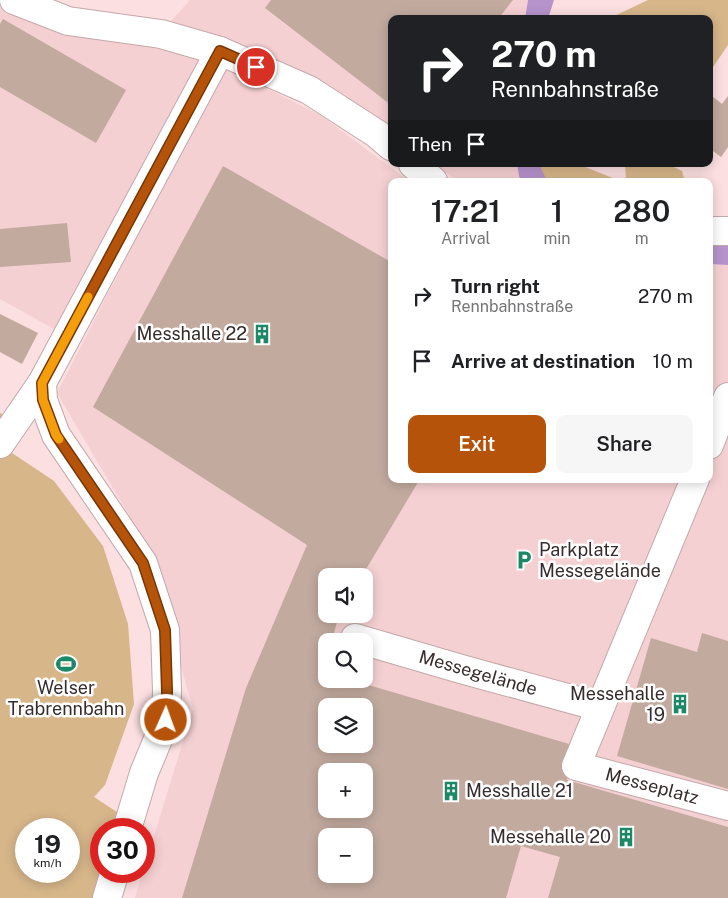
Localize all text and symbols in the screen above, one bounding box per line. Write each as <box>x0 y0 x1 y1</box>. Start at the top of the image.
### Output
text: 270 m <box>491 34 597 75</box>
icon: right <box>408 35 473 100</box>
pin <box>235 46 277 88</box>
icon: arrive <box>242 53 270 81</box>
text: Rennbahnstraße <box>491 76 659 102</box>
icon: arrive <box>462 130 490 158</box>
text: Then <box>408 133 452 155</box>
text: 17:21 <box>431 193 501 229</box>
text: 1 <box>551 193 563 229</box>
text: 280 <box>613 193 670 229</box>
text: Arrival <box>441 229 490 248</box>
text: min <box>543 229 571 248</box>
text: m <box>635 229 649 248</box>
text: Turn right <box>451 275 540 297</box>
icon: right <box>408 282 436 310</box>
text: 270 m <box>638 285 693 307</box>
text: Rennbahnstraße <box>451 297 573 316</box>
place label: Messhalle 22 <box>136 323 247 344</box>
building icon: Messhalle 22 <box>251 323 273 345</box>
icon: arrive <box>408 347 436 375</box>
text: Arrive at destination <box>451 350 635 372</box>
text: 10 m <box>653 350 693 372</box>
button: Exit <box>408 415 546 473</box>
button: Share <box>556 415 693 473</box>
place label: Parkplatz Messegelände <box>539 539 661 581</box>
parking icon: Parkplatz Messegelände <box>513 549 535 571</box>
map controls <box>318 568 373 883</box>
button: sound <box>318 568 373 623</box>
button: search <box>318 633 373 688</box>
street label: Messegelände <box>417 646 540 699</box>
sports icon: Welser Trabrennbahn <box>55 653 77 675</box>
place label: Welser Trabrennbahn <box>8 677 124 719</box>
place label: Messehalle 19 <box>570 683 665 725</box>
position arrow <box>139 693 191 745</box>
building icon: Messehalle 19 <box>669 693 691 715</box>
button: layers <box>318 698 373 753</box>
button: + <box>318 763 373 818</box>
street label: Messeplatz <box>603 763 701 808</box>
building icon: Messhalle 21 <box>440 780 462 802</box>
place label: Messhalle 21 <box>466 780 573 801</box>
speed limit sign: 30 <box>90 818 155 883</box>
place label: Messehalle 20 <box>490 826 611 847</box>
building icon: Messehalle 20 <box>615 826 637 848</box>
button: − <box>318 828 373 883</box>
text: 19 <box>34 829 61 859</box>
text: km/h <box>33 856 62 870</box>

